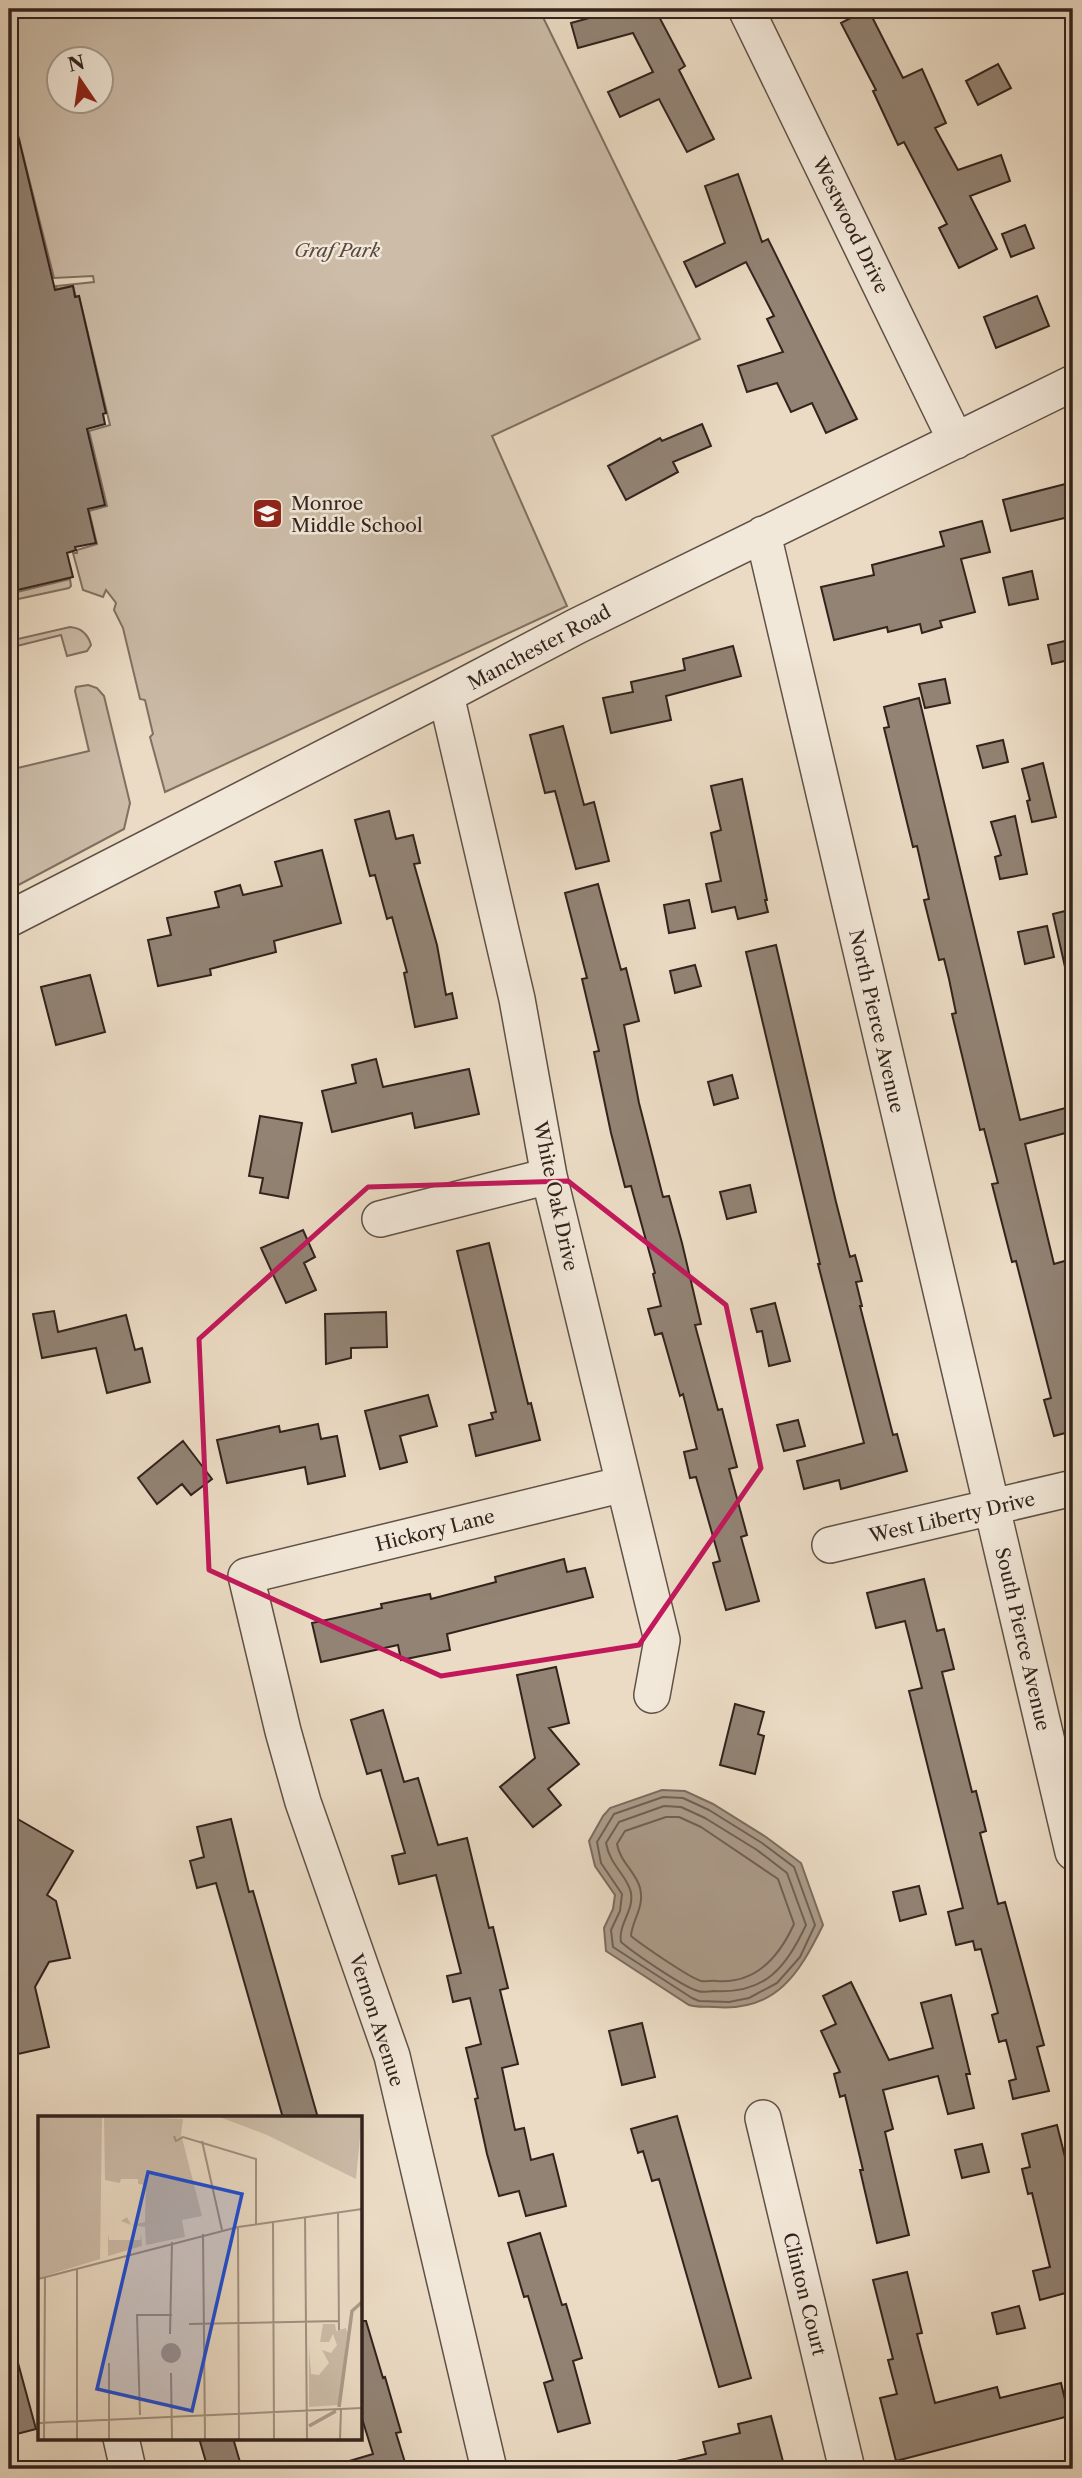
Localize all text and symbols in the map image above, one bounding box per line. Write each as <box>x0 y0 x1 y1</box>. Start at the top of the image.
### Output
north arrow <box>46 46 116 116</box>
text: N <box>66 51 87 77</box>
street label: Westwood Drive <box>807 152 894 297</box>
park label: Graf Park <box>294 239 380 262</box>
place label: Monroe Middle School <box>291 492 423 537</box>
school or university icon: Monroe Middle School <box>251 497 285 531</box>
street label: Manchester Road <box>464 600 615 695</box>
street label: North Pierce Avenue <box>844 927 909 1115</box>
street label: White Oak Drive <box>528 1118 583 1273</box>
street label: West Liberty Drive <box>866 1487 1037 1548</box>
street label: Hickory Lane <box>373 1505 497 1556</box>
street label: South Pierce Avenue <box>990 1545 1055 1733</box>
street label: Vernon Avenue <box>344 1950 409 2089</box>
inset map <box>38 2116 362 2440</box>
street label: Clinton Court <box>778 2230 831 2358</box>

